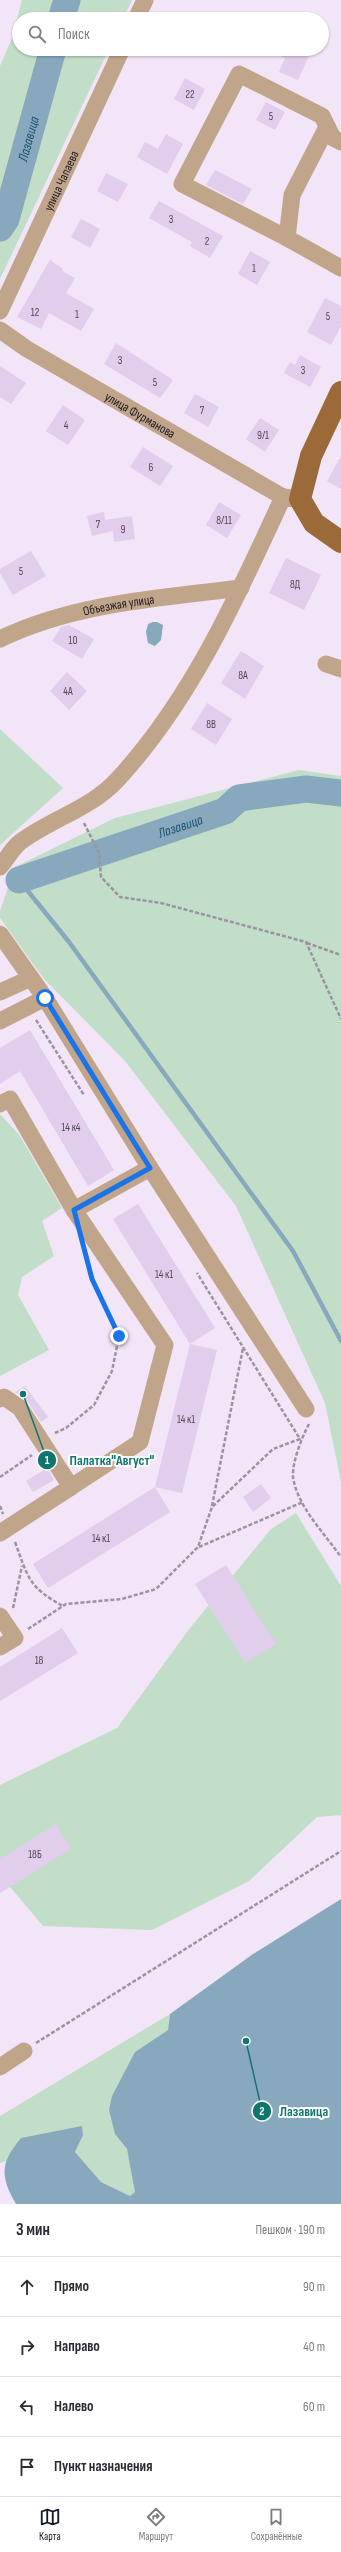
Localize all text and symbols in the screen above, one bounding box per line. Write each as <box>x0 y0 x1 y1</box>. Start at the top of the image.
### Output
search box <box>12 12 329 56</box>
icon: search <box>26 23 48 45</box>
text: Поиск <box>58 25 90 44</box>
house number: 22 <box>185 88 195 101</box>
house number: 5 <box>269 110 273 123</box>
water label: Лазавица <box>14 114 43 164</box>
street label: улица Чапаева <box>41 148 83 214</box>
house number: 3 <box>169 213 174 226</box>
house number: 2 <box>205 235 210 248</box>
house number: 1 <box>252 262 256 275</box>
house number: 12 <box>31 306 40 319</box>
house number: 1 <box>75 308 79 321</box>
house number: 5 <box>326 310 330 323</box>
house number: 3 <box>118 354 123 367</box>
house number: 3 <box>301 364 306 377</box>
house number: 5 <box>153 376 157 389</box>
street label: улица Фурманова <box>102 389 178 442</box>
house number: 7 <box>200 404 205 417</box>
house number: 4 <box>64 419 69 432</box>
house number: 9/1 <box>257 429 269 442</box>
house number: 6 <box>149 461 154 474</box>
house number: 8/11 <box>216 514 232 527</box>
house number: 7 <box>96 518 101 531</box>
house number: 9 <box>121 523 126 536</box>
house number: 5 <box>19 565 23 578</box>
house number: 8Д <box>290 578 301 591</box>
street label: Объезжая улица <box>81 591 155 619</box>
house number: 10 <box>69 634 77 647</box>
house number: 8А <box>238 669 248 682</box>
house number: 4А <box>63 685 73 698</box>
house number: 8В <box>206 718 216 731</box>
water label: Лазавица <box>155 811 205 842</box>
route start <box>36 989 54 1007</box>
house number: 14 к4 <box>62 1121 81 1134</box>
house number: 14 к1 <box>155 1268 173 1281</box>
route end <box>110 1327 128 1345</box>
house number: 14 к1 <box>177 1413 195 1426</box>
callout: Палатка"Август" <box>37 1447 167 1473</box>
text: Палатка"Август" <box>70 1452 155 1469</box>
text: 1 <box>45 1453 50 1468</box>
house number: 14 к1 <box>92 1532 110 1545</box>
house number: 18 <box>35 1654 44 1667</box>
house number: 18Б <box>28 1848 42 1861</box>
callout: Лазавица <box>252 2098 336 2124</box>
text: Лазавица <box>280 2103 328 2120</box>
text: 2 <box>259 2104 265 2119</box>
text: 3 мин <box>16 2220 50 2240</box>
text: Пешком · 190 m <box>256 2222 325 2238</box>
icon: ahead <box>16 2276 38 2298</box>
text: Прямо <box>54 2277 89 2296</box>
text: 90 m <box>303 2279 325 2295</box>
icon: right <box>16 2336 38 2358</box>
text: Направо <box>54 2337 100 2356</box>
text: 40 m <box>303 2339 325 2355</box>
icon: left <box>16 2396 38 2418</box>
text: Налево <box>54 2397 94 2416</box>
text: 60 m <box>303 2399 325 2415</box>
icon: arrive <box>16 2456 38 2478</box>
text: Пункт назначения <box>54 2457 152 2476</box>
tab: Карта <box>39 2506 61 2543</box>
tab: Маршрут <box>139 2506 173 2543</box>
tab: Сохранённые <box>251 2506 302 2543</box>

